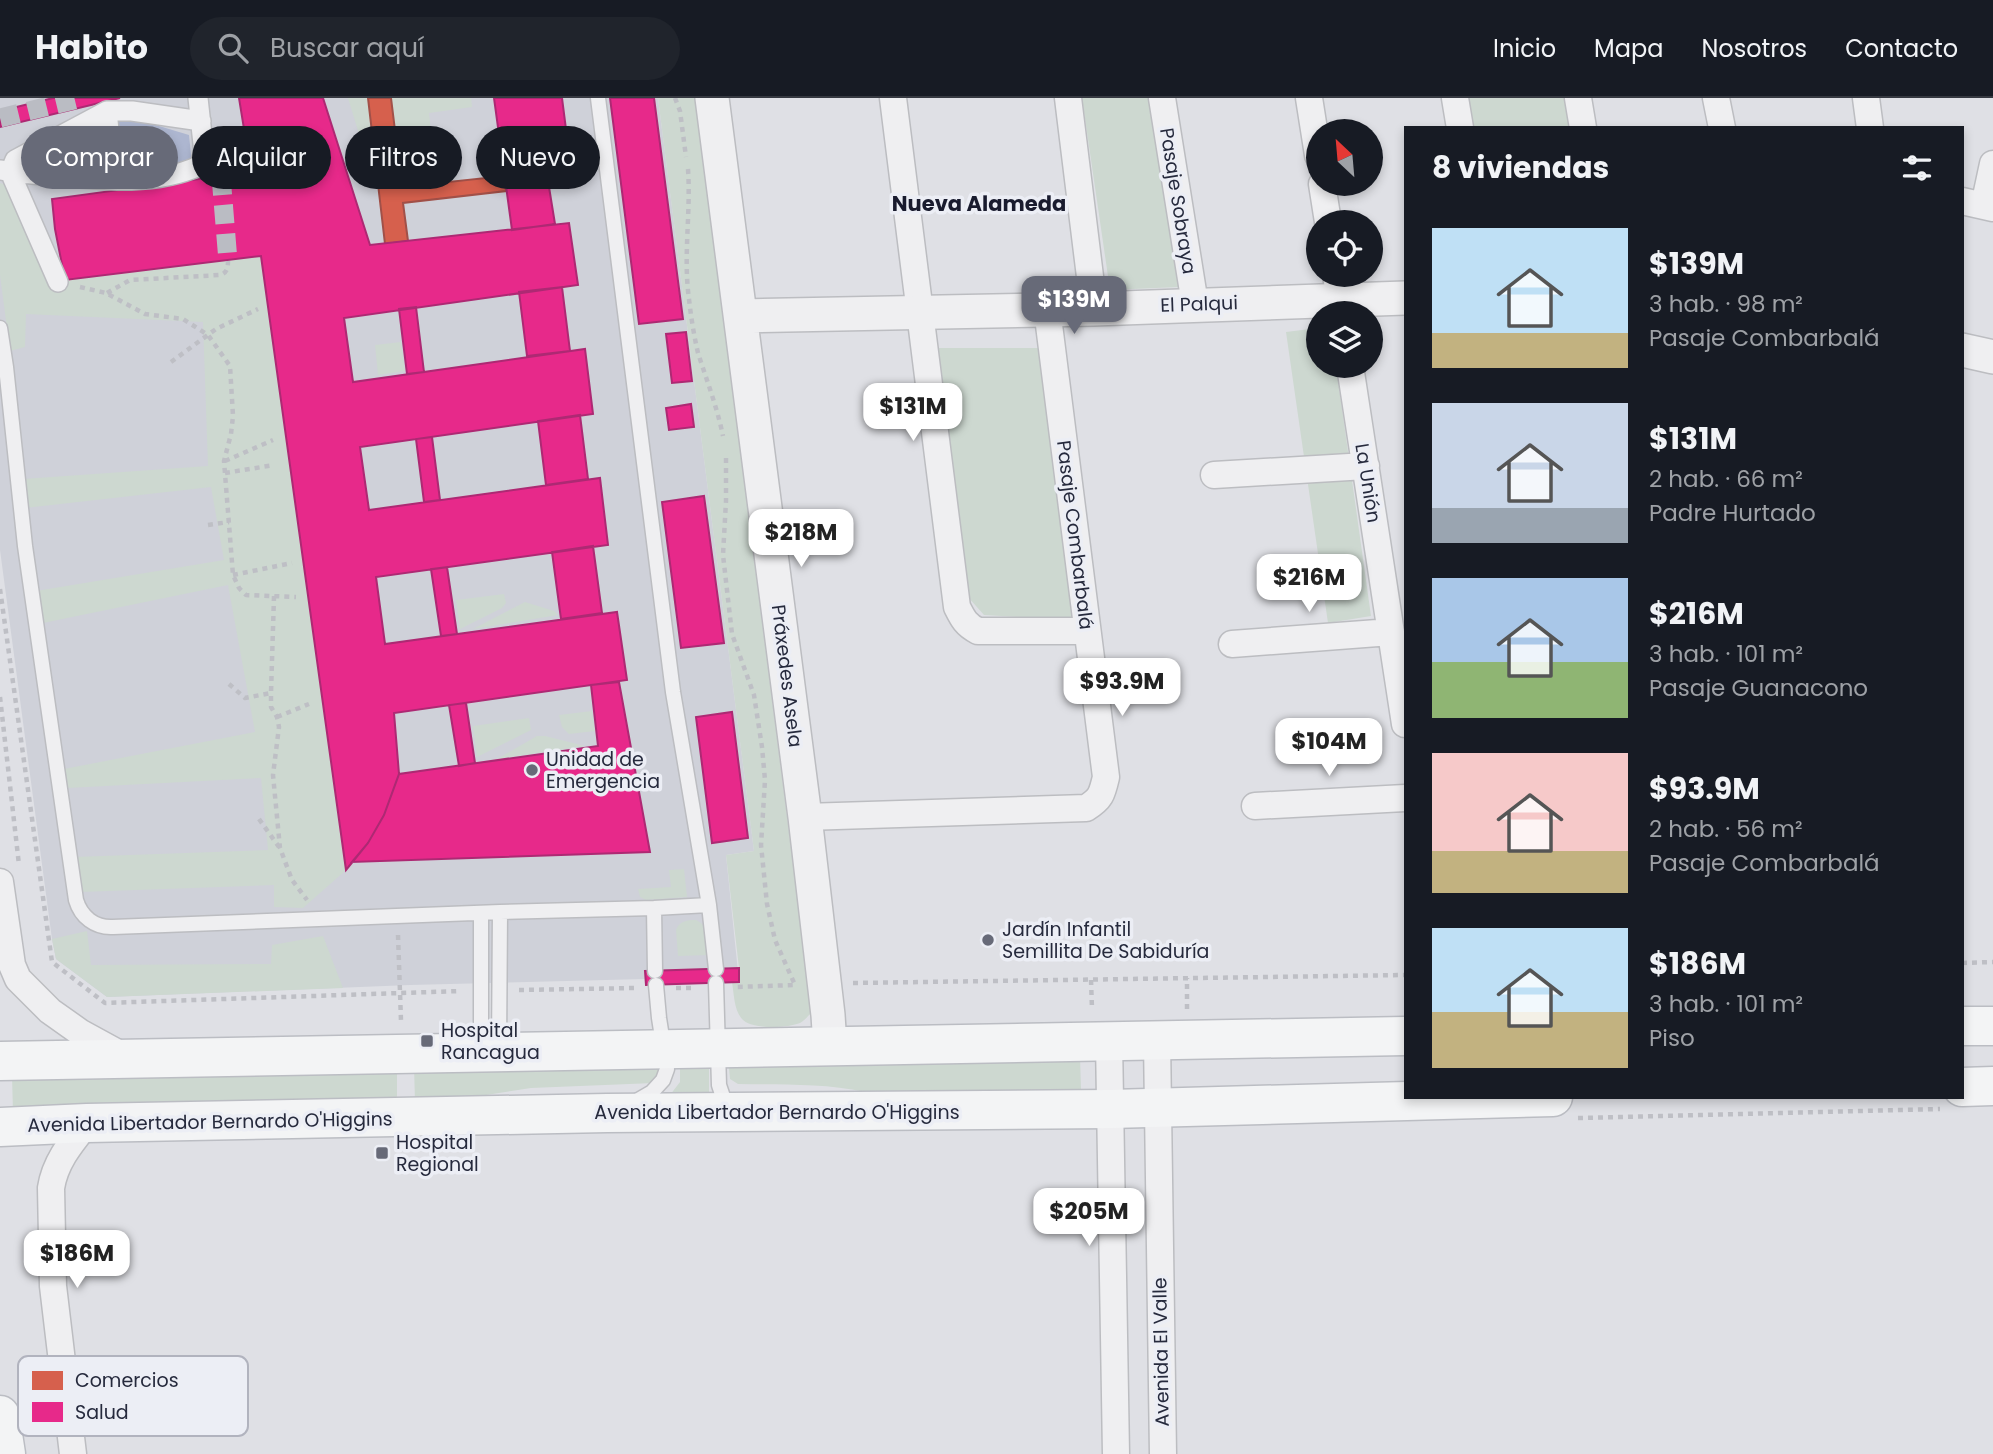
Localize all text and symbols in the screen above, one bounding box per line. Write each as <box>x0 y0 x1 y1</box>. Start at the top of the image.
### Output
search box <box>190 17 680 80</box>
text: Habito <box>35 24 148 71</box>
icon: search <box>214 29 252 67</box>
text: Buscar aquí <box>270 30 424 66</box>
text: Inicio <box>1493 32 1556 65</box>
text: Mapa <box>1594 32 1663 65</box>
text: Nosotros <box>1701 32 1807 65</box>
text: Contacto <box>1845 32 1958 65</box>
north arrow <box>1306 119 1382 196</box>
map controls <box>1306 119 1383 378</box>
chip: Comprar <box>21 126 178 189</box>
chip: Alquilar <box>192 126 331 189</box>
chip: Filtros <box>345 126 462 189</box>
chip: Nuevo <box>476 126 600 189</box>
street label: Pasaje Sobraya <box>1153 126 1203 276</box>
text: 8 viviendas <box>1432 146 1609 189</box>
icon: filters <box>1898 149 1936 187</box>
district label: Nueva Alameda <box>892 189 1066 218</box>
button: locate <box>1306 210 1383 287</box>
text: $139M <box>1649 242 1744 285</box>
icon: home <box>1488 256 1572 340</box>
pin: $139M <box>1025 276 1123 336</box>
text: $139M <box>1038 283 1110 315</box>
text: 3 hab. · 98 m² <box>1649 288 1803 320</box>
street label: El Palqui <box>1160 289 1238 319</box>
button: layers <box>1306 301 1383 378</box>
text: Pasaje Combarbalá <box>1649 322 1880 354</box>
pin: $131M <box>864 384 962 443</box>
text: $131M <box>879 390 947 422</box>
text: $131M <box>1649 417 1737 460</box>
icon: home <box>1488 431 1572 515</box>
street label: Pasaje Combarbalá <box>1050 439 1100 631</box>
street label: La Unión <box>1348 441 1388 525</box>
text: 2 hab. · 66 m² <box>1649 463 1803 495</box>
text: Padre Hurtado <box>1649 497 1816 529</box>
pin: $218M <box>752 510 850 569</box>
text: $218M <box>765 516 837 548</box>
pin: $216M <box>1260 554 1358 614</box>
text: $216M <box>1273 561 1345 593</box>
text: $216M <box>1649 592 1744 635</box>
street label: Práxedes Asela <box>765 603 809 749</box>
icon: home <box>1488 606 1572 690</box>
text: 3 hab. · 101 m² <box>1649 638 1803 670</box>
pin: $93.9M <box>1065 658 1179 718</box>
text: $93.9M <box>1080 665 1164 697</box>
text: Pasaje Guanacono <box>1649 672 1868 704</box>
pin: $104M <box>1280 718 1378 778</box>
text: $104M <box>1291 725 1367 757</box>
place label: Unidad de Emergencia <box>546 746 660 795</box>
marker: Unidad de Emergencia <box>524 762 540 778</box>
text: $93.9M <box>1649 767 1760 810</box>
icon: home <box>1488 781 1572 865</box>
text: 2 hab. · 56 m² <box>1649 813 1803 845</box>
text: Pasaje Combarbalá <box>1649 847 1880 879</box>
place label: Jardín Infantil Semillita De Sabiduría <box>1002 916 1209 965</box>
marker: Jardín Infantil Semillita De Sabiduría <box>980 932 996 948</box>
text: $186M <box>1649 942 1746 985</box>
icon: home <box>1488 956 1572 1040</box>
text: 3 hab. · 101 m² <box>1649 988 1803 1020</box>
place label: Hospital Rancagua <box>441 1017 540 1066</box>
text: Piso <box>1649 1022 1695 1054</box>
marker: Hospital Rancagua <box>419 1033 435 1049</box>
street label: Avenida Libertador Bernardo O'Higgins <box>594 1099 960 1126</box>
street label: Avenida Libertador Bernardo O'Higgins <box>27 1105 393 1139</box>
place label: Hospital Regional <box>396 1129 479 1178</box>
marker: Hospital Regional <box>374 1145 390 1161</box>
pin: $205M <box>1040 1188 1138 1248</box>
text: $205M <box>1049 1195 1129 1227</box>
pin: $186M <box>28 1230 126 1290</box>
text: $186M <box>40 1237 114 1269</box>
street label: Avenida El Valle <box>1146 1277 1176 1427</box>
legend <box>18 1356 248 1436</box>
text: Comercios <box>75 1367 179 1394</box>
text: Salud <box>75 1399 129 1426</box>

